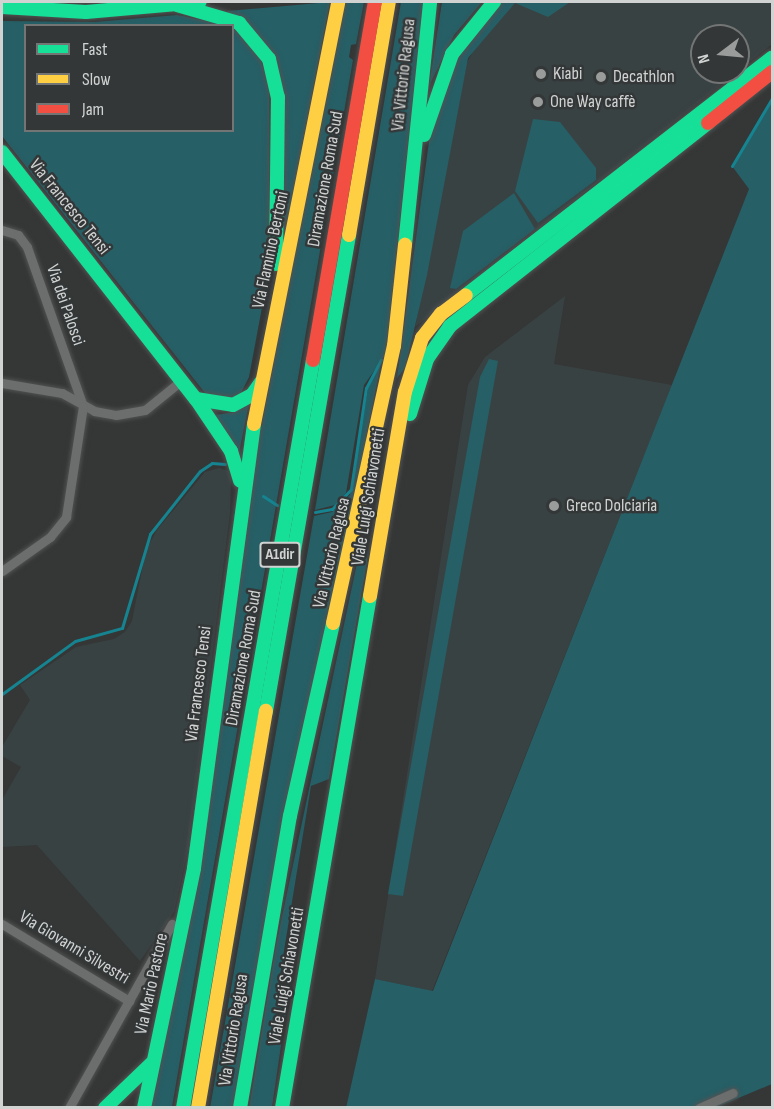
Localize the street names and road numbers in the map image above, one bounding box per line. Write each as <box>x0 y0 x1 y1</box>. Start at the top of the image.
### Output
street label: Via Vittorio Ragusa <box>387 18 421 132</box>
street label: Diramazione Roma Sud <box>303 110 349 248</box>
street label: Via Francesco Tensi <box>24 155 114 259</box>
street label: Via Flaminio Bertoni <box>248 189 294 311</box>
street label: Via dei Palosci <box>41 262 89 348</box>
street label: Viale Luigi Schiavonetti <box>347 427 391 567</box>
street label: Via Vittorio Ragusa <box>309 496 355 610</box>
road number: A1dir <box>259 542 301 568</box>
street label: Diramazione Roma Sud <box>221 589 267 727</box>
street label: Via Francesco Tensi <box>181 625 217 743</box>
street label: Viale Luigi Schiavonetti <box>264 906 310 1046</box>
street label: Via Giovanni Silvestri <box>15 907 133 989</box>
street label: Via Mario Pastore <box>131 931 173 1037</box>
street label: Via Vittorio Ragusa <box>215 973 253 1087</box>

